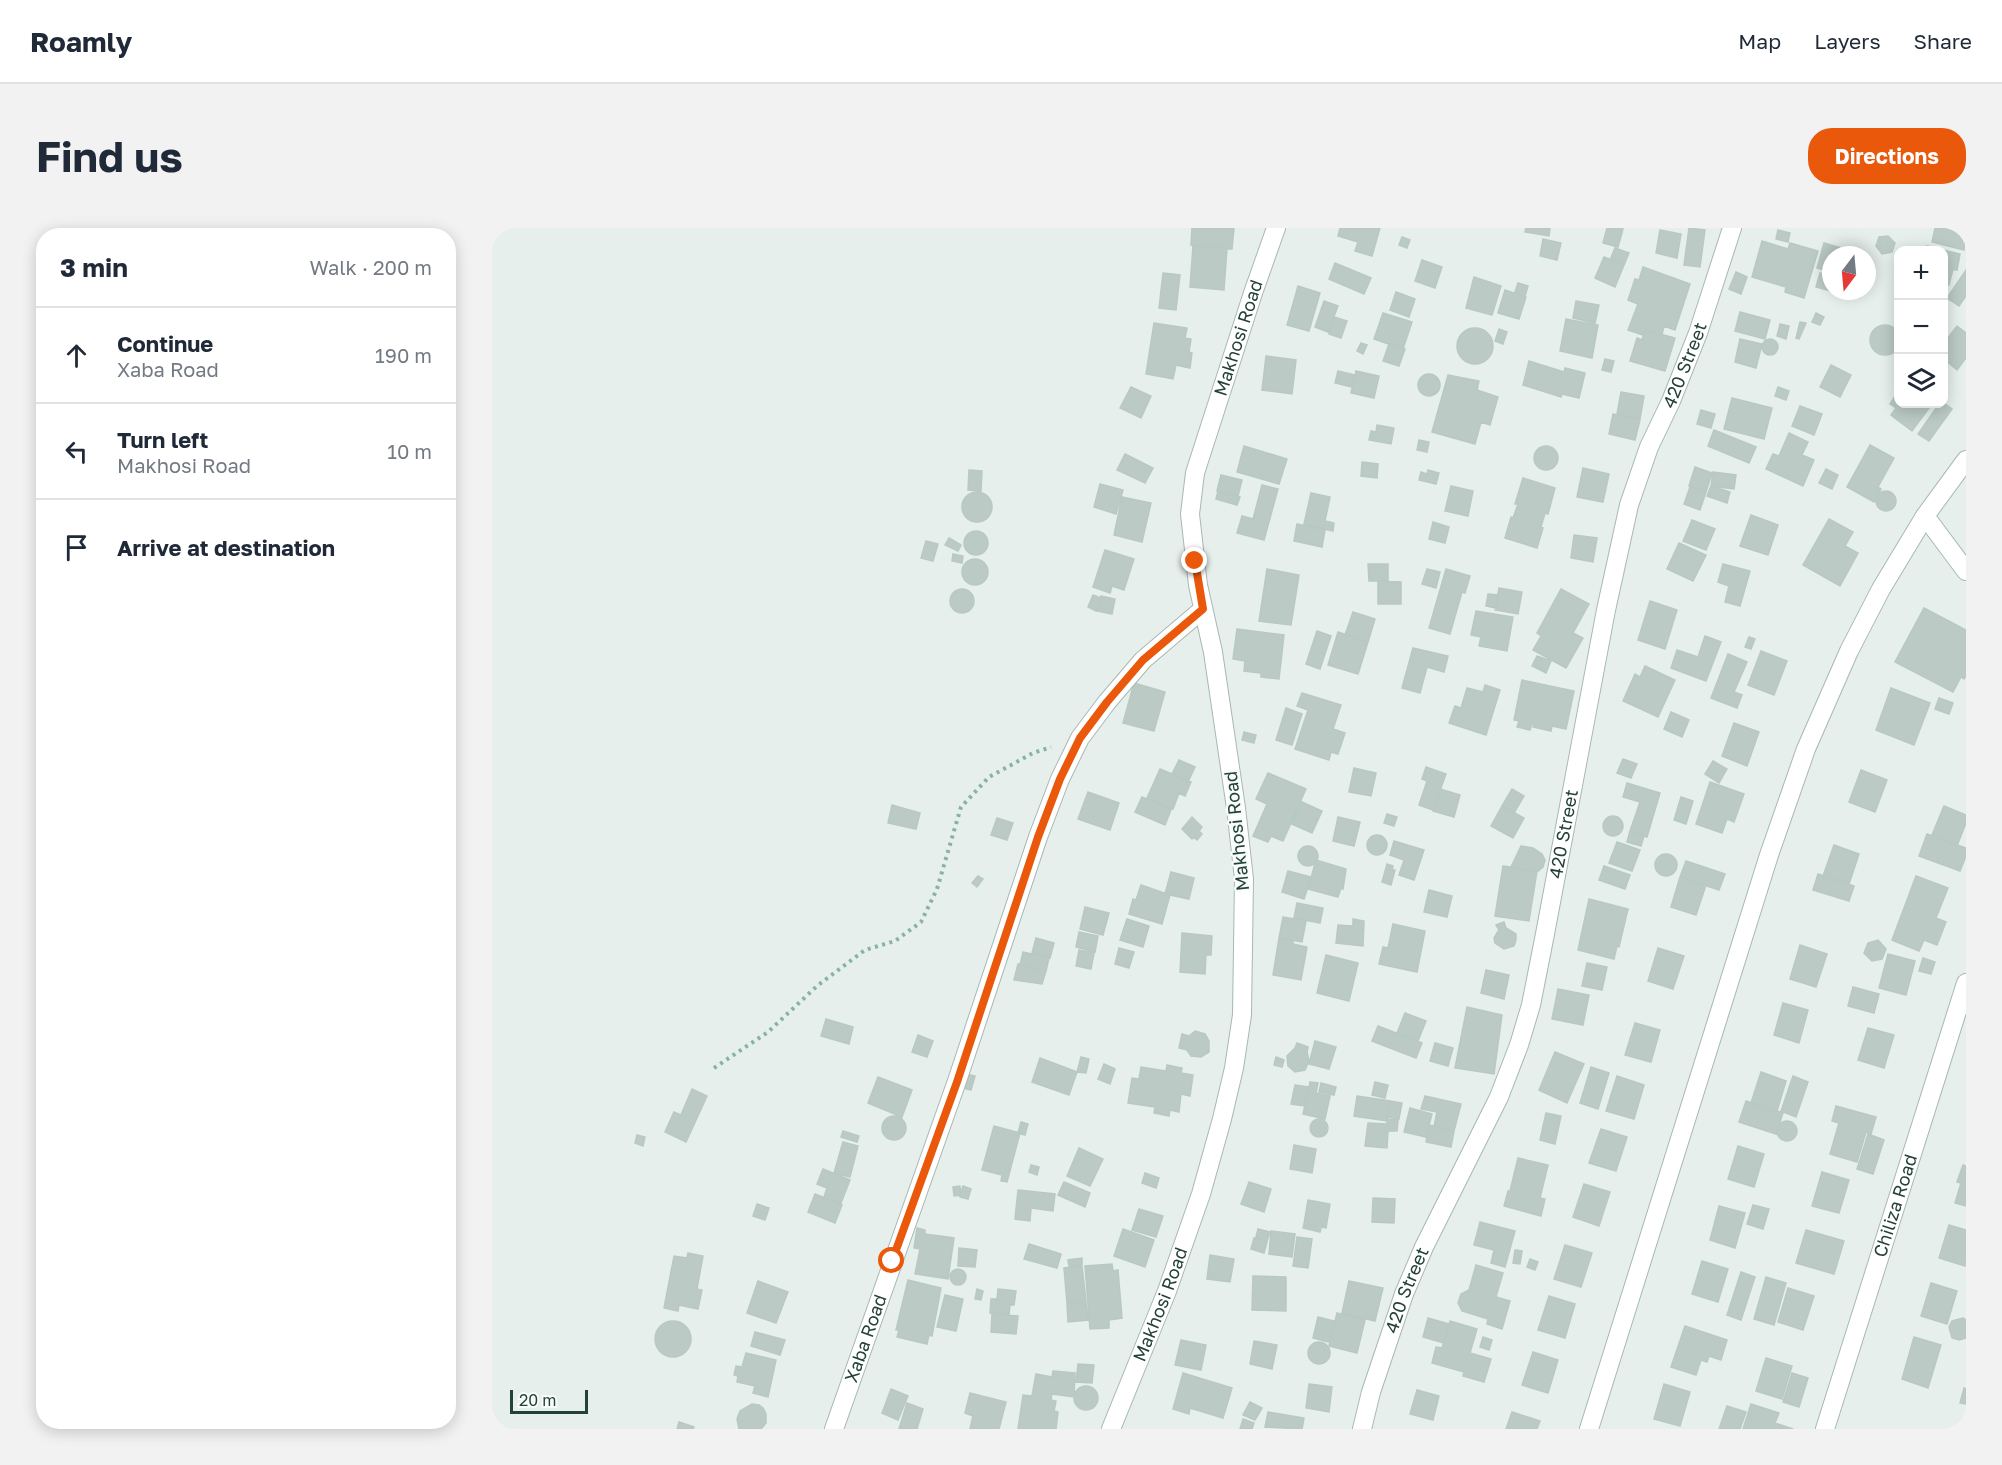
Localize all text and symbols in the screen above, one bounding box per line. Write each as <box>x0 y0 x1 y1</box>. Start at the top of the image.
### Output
text: Roamly <box>30 25 132 58</box>
text: Map <box>1738 28 1781 54</box>
text: Layers <box>1814 28 1881 54</box>
text: Share <box>1914 28 1972 54</box>
button: Directions <box>1808 128 1966 184</box>
text: Find us <box>36 131 183 181</box>
north arrow <box>1822 246 1876 300</box>
map controls <box>1894 246 1948 408</box>
button: + <box>1894 246 1948 300</box>
text: 3 min <box>60 252 128 283</box>
text: Walk · 200 m <box>310 255 432 279</box>
street label: Makhosi Road <box>1209 277 1267 399</box>
button: − <box>1894 300 1948 354</box>
street label: 420 Street <box>1657 319 1711 411</box>
text: Continue <box>117 330 213 357</box>
icon: ahead <box>60 339 93 372</box>
text: 190 m <box>375 343 432 367</box>
button: layers <box>1894 354 1948 408</box>
text: Xaba Road <box>117 357 219 381</box>
text: Turn left <box>117 426 208 453</box>
icon: left <box>60 435 93 468</box>
text: 10 m <box>387 439 432 463</box>
text: Makhosi Road <box>117 453 251 477</box>
icon: arrive <box>60 531 93 564</box>
text: Arrive at destination <box>117 534 335 561</box>
route end <box>1181 547 1207 573</box>
street label: Makhosi Road <box>1219 770 1253 892</box>
street label: 420 Street <box>1544 787 1582 880</box>
street label: Chiliza Road <box>1868 1151 1921 1260</box>
street label: Makhosi Road <box>1128 1244 1191 1365</box>
street label: 420 Street <box>1380 1244 1433 1336</box>
route start <box>878 1247 904 1273</box>
street label: Xaba Road <box>839 1291 891 1385</box>
scale bar <box>510 1387 588 1414</box>
text: 20 m <box>519 1390 556 1410</box>

